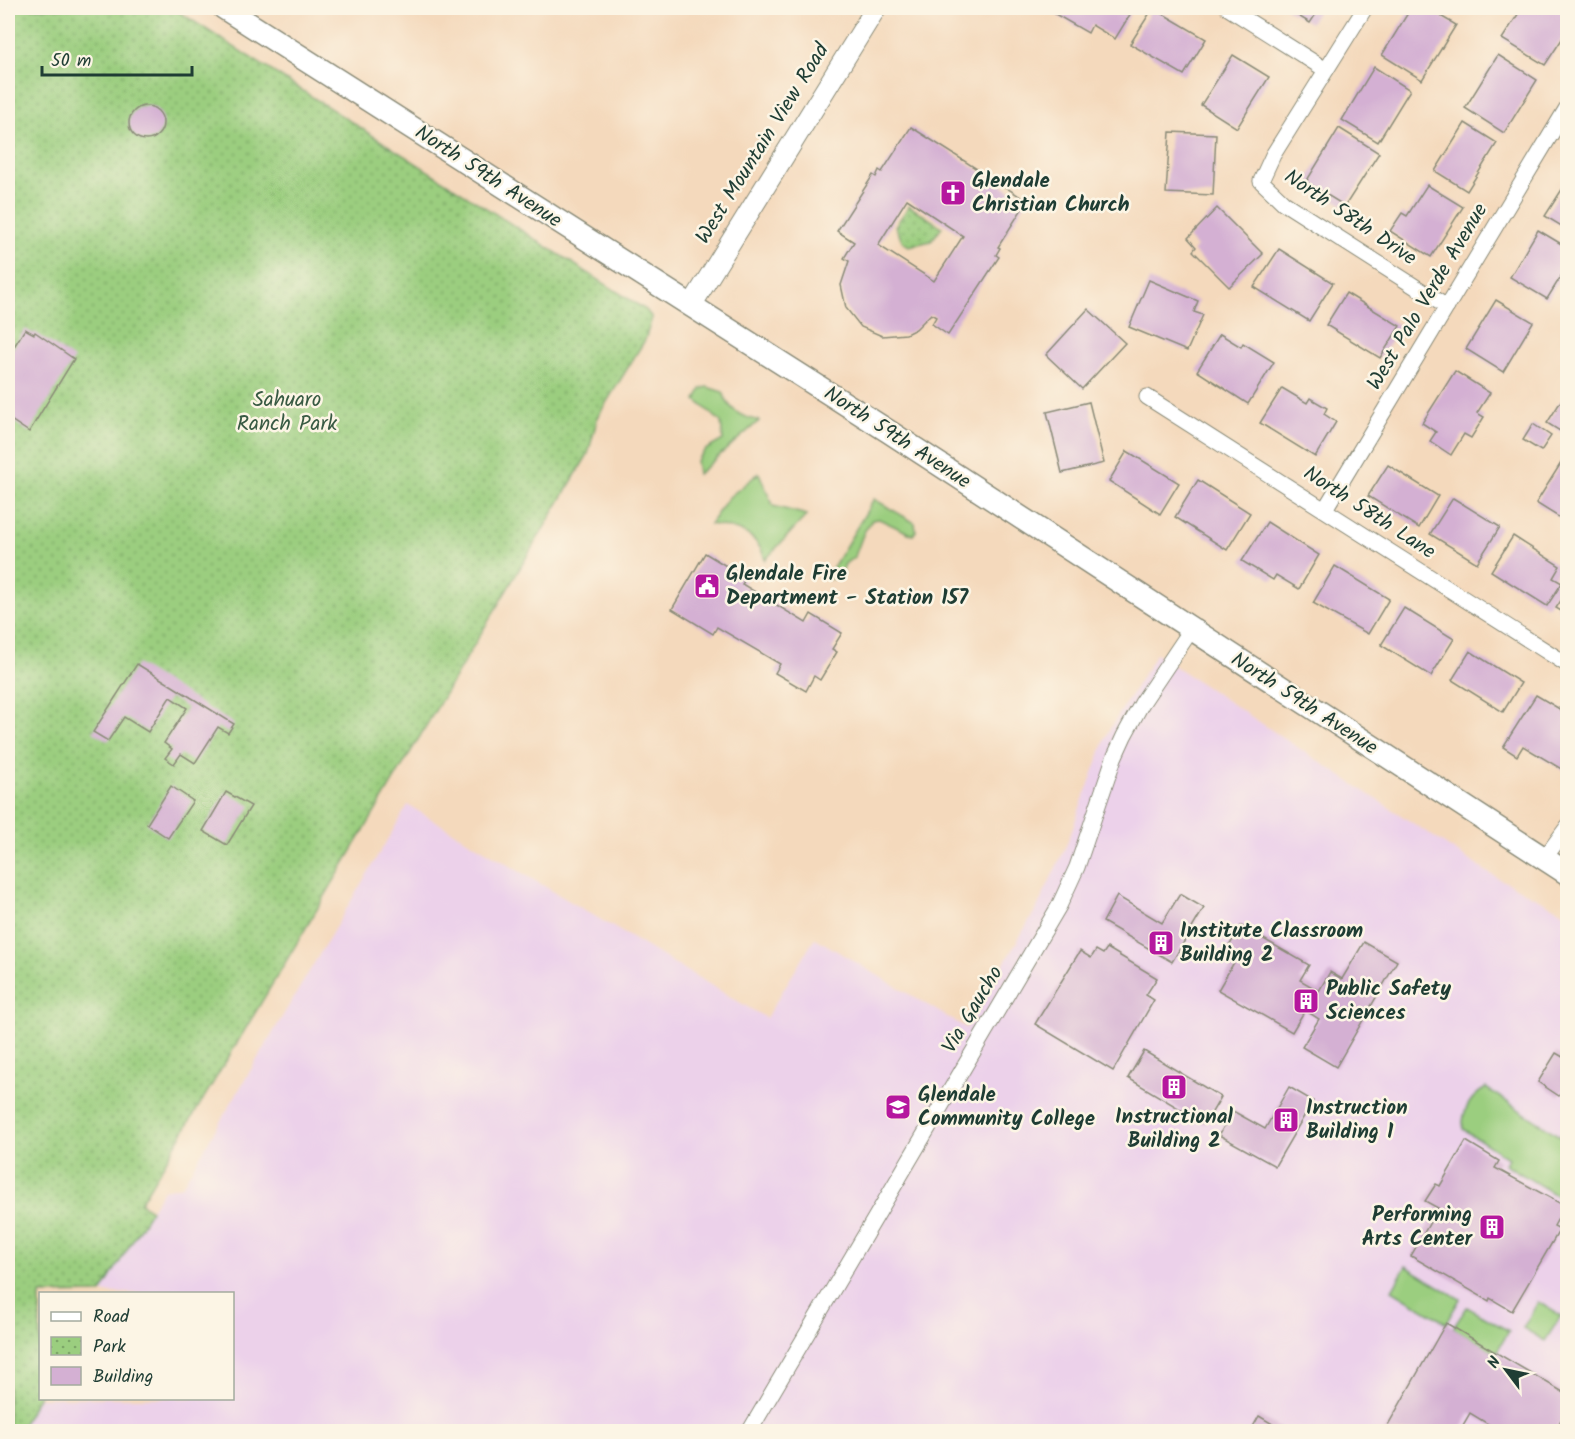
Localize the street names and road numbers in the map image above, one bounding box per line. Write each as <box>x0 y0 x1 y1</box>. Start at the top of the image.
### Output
street label: West Mountain View Road <box>688 37 839 251</box>
street label: North 59th Avenue <box>408 117 569 237</box>
street label: North 58th Drive <box>1277 161 1424 275</box>
street label: West Palo Verde Avenue <box>1359 197 1497 397</box>
street label: North 59th Avenue <box>817 378 978 498</box>
street label: North 58th Lane <box>1296 458 1442 569</box>
street label: North 59th Avenue <box>1224 644 1385 764</box>
street label: Via Gaucho <box>934 960 1012 1060</box>

